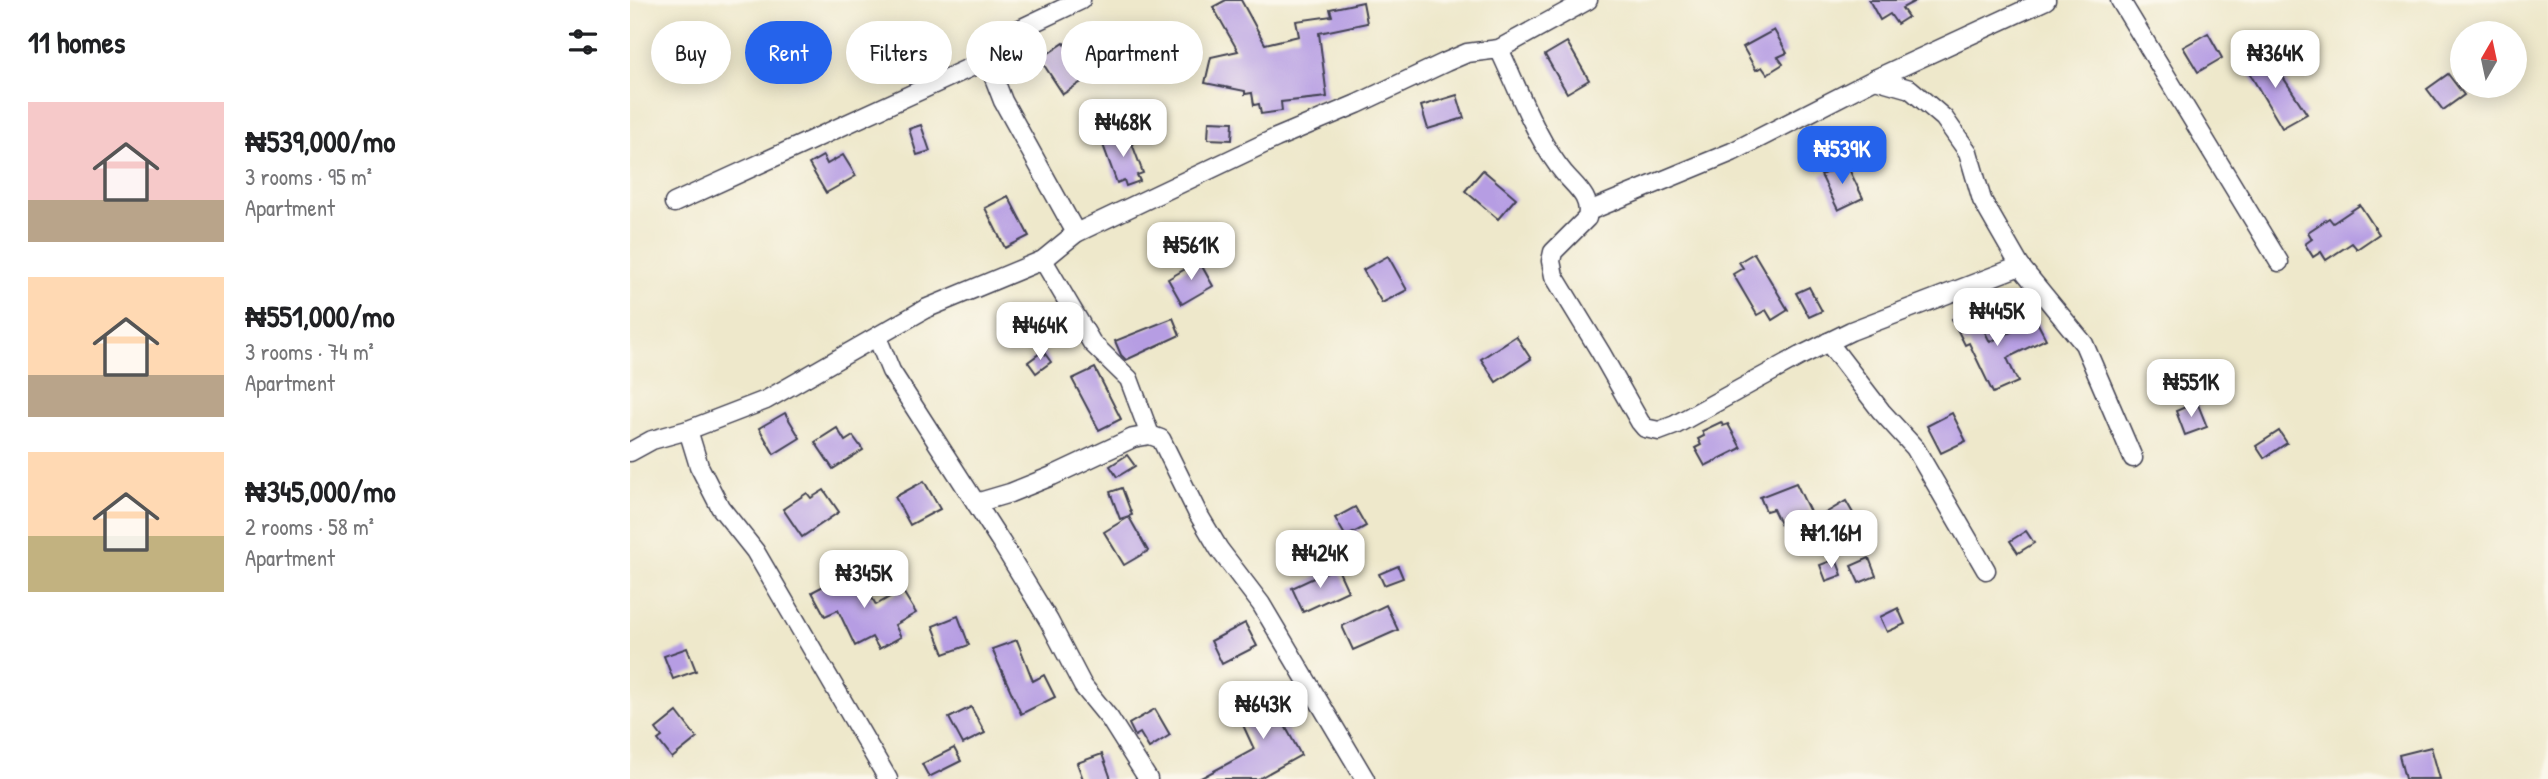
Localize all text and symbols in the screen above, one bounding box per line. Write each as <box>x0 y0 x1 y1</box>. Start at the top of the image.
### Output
chip: Buy <box>651 21 731 84</box>
chip: Rent <box>745 21 832 84</box>
chip: Filters <box>846 21 952 84</box>
chip: New <box>966 21 1047 84</box>
chip: Apartment <box>1061 21 1203 84</box>
north arrow <box>2450 21 2527 98</box>
map controls <box>2450 21 2527 98</box>
text: 11 homes <box>28 22 125 62</box>
icon: filters <box>564 23 602 61</box>
pin: ₦364K <box>2226 31 2324 90</box>
text: ₦364K <box>2247 37 2303 68</box>
pin: ₦468K <box>1074 100 1172 159</box>
text: ₦468K <box>1095 106 1151 137</box>
text: ₦539,000/mo <box>245 121 395 161</box>
pin: ₦539K <box>1793 127 1891 186</box>
icon: home <box>84 130 168 214</box>
text: ₦539K <box>1813 133 1871 164</box>
text: 3 rooms · 95 m² <box>245 161 372 192</box>
text: Apartment <box>245 192 335 223</box>
pin: ₦561K <box>1142 222 1240 282</box>
text: ₦561K <box>1163 229 1219 260</box>
pin: ₦445K <box>1948 288 2046 348</box>
text: ₦445K <box>1969 295 2025 326</box>
text: ₦551,000/mo <box>245 296 395 336</box>
pin: ₦464K <box>991 302 1089 362</box>
icon: home <box>84 305 168 389</box>
text: ₦464K <box>1012 309 1068 340</box>
text: 3 rooms · 74 m² <box>245 336 374 367</box>
pin: ₦551K <box>2142 360 2240 419</box>
text: ₦551K <box>2163 366 2219 397</box>
text: Apartment <box>245 367 335 398</box>
text: ₦345,000/mo <box>245 471 396 511</box>
icon: home <box>84 480 168 564</box>
pin: ₦1.16M <box>1774 510 1888 570</box>
text: 2 rooms · 58 m² <box>245 511 374 542</box>
text: ₦1.16M <box>1800 517 1862 548</box>
pin: ₦424K <box>1271 530 1369 590</box>
text: ₦424K <box>1292 537 1348 568</box>
text: Apartment <box>245 542 335 573</box>
pin: ₦345K <box>815 550 913 610</box>
text: ₦345K <box>835 557 893 588</box>
pin: ₦643K <box>1214 682 1312 741</box>
text: ₦643K <box>1235 688 1291 719</box>

